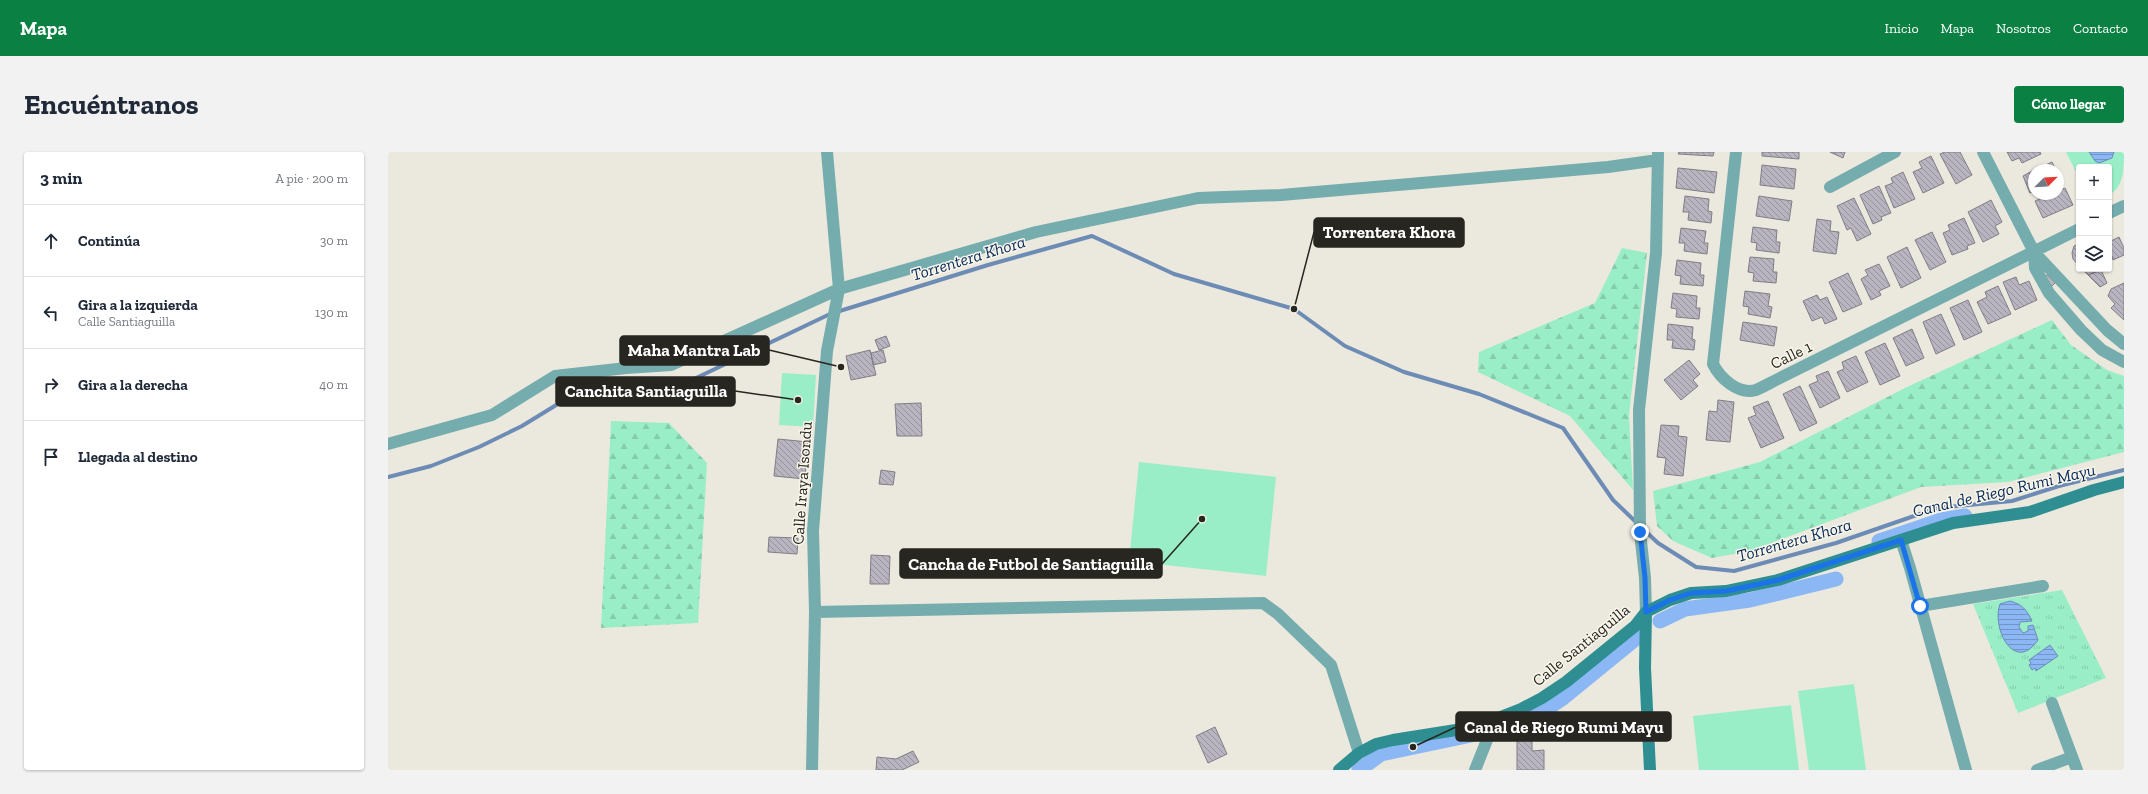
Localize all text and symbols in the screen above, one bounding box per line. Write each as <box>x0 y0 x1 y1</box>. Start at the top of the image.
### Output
text: Mapa <box>20 17 67 40</box>
text: Inicio <box>1885 20 1919 37</box>
text: Mapa <box>1941 20 1974 37</box>
text: Nosotros <box>1996 20 2051 37</box>
text: Contacto <box>2073 20 2128 37</box>
button: Cómo llegar <box>2014 86 2124 123</box>
text: Encuéntranos <box>24 88 199 121</box>
north arrow <box>2028 164 2064 200</box>
map controls <box>2076 164 2112 272</box>
button: + <box>2076 164 2112 200</box>
text: 3 min <box>40 168 82 188</box>
text: A pie · 200 m <box>276 171 348 186</box>
button: − <box>2076 200 2112 236</box>
callout: Torrentera Khora <box>1314 218 1464 247</box>
text: Torrentera Khora <box>1322 222 1456 242</box>
icon: ahead <box>40 230 62 252</box>
water label: Torrentera Khora <box>908 231 1028 285</box>
text: Continúa <box>78 232 140 250</box>
text: 30 m <box>320 233 348 248</box>
button: layers <box>2076 236 2112 272</box>
text: Gira a la izquierda <box>78 296 198 314</box>
icon: left <box>40 302 62 324</box>
text: 130 m <box>315 305 348 320</box>
text: Calle Santiaguilla <box>78 314 175 329</box>
callout: Maha Mantra Lab <box>620 336 769 365</box>
street label: Calle 1 <box>1767 337 1815 373</box>
text: Maha Mantra Lab <box>628 340 761 360</box>
icon: right <box>40 374 62 396</box>
text: Gira a la derecha <box>78 376 188 394</box>
text: 40 m <box>319 377 348 392</box>
callout: Canchita Santiaguilla <box>556 377 735 406</box>
text: Canchita Santiaguilla <box>565 381 728 401</box>
street label: Calle Iraya Isondu <box>788 421 816 545</box>
icon: arrive <box>40 446 62 468</box>
text: Llegada al destino <box>78 448 198 466</box>
water label: Canal de Riego Rumi Mayu <box>1911 459 2098 521</box>
water label: Torrentera Khora <box>1734 514 1854 566</box>
route end <box>1631 523 1649 541</box>
callout: Cancha de Futbol de Santiaguilla <box>900 549 1162 578</box>
text: Cancha de Futbol de Santiaguilla <box>908 554 1154 574</box>
route start <box>1911 597 1929 615</box>
street label: Calle Santiaguilla <box>1528 600 1634 690</box>
callout: Canal de Riego Rumi Mayu <box>1456 712 1671 741</box>
text: Canal de Riego Rumi Mayu <box>1464 717 1664 737</box>

